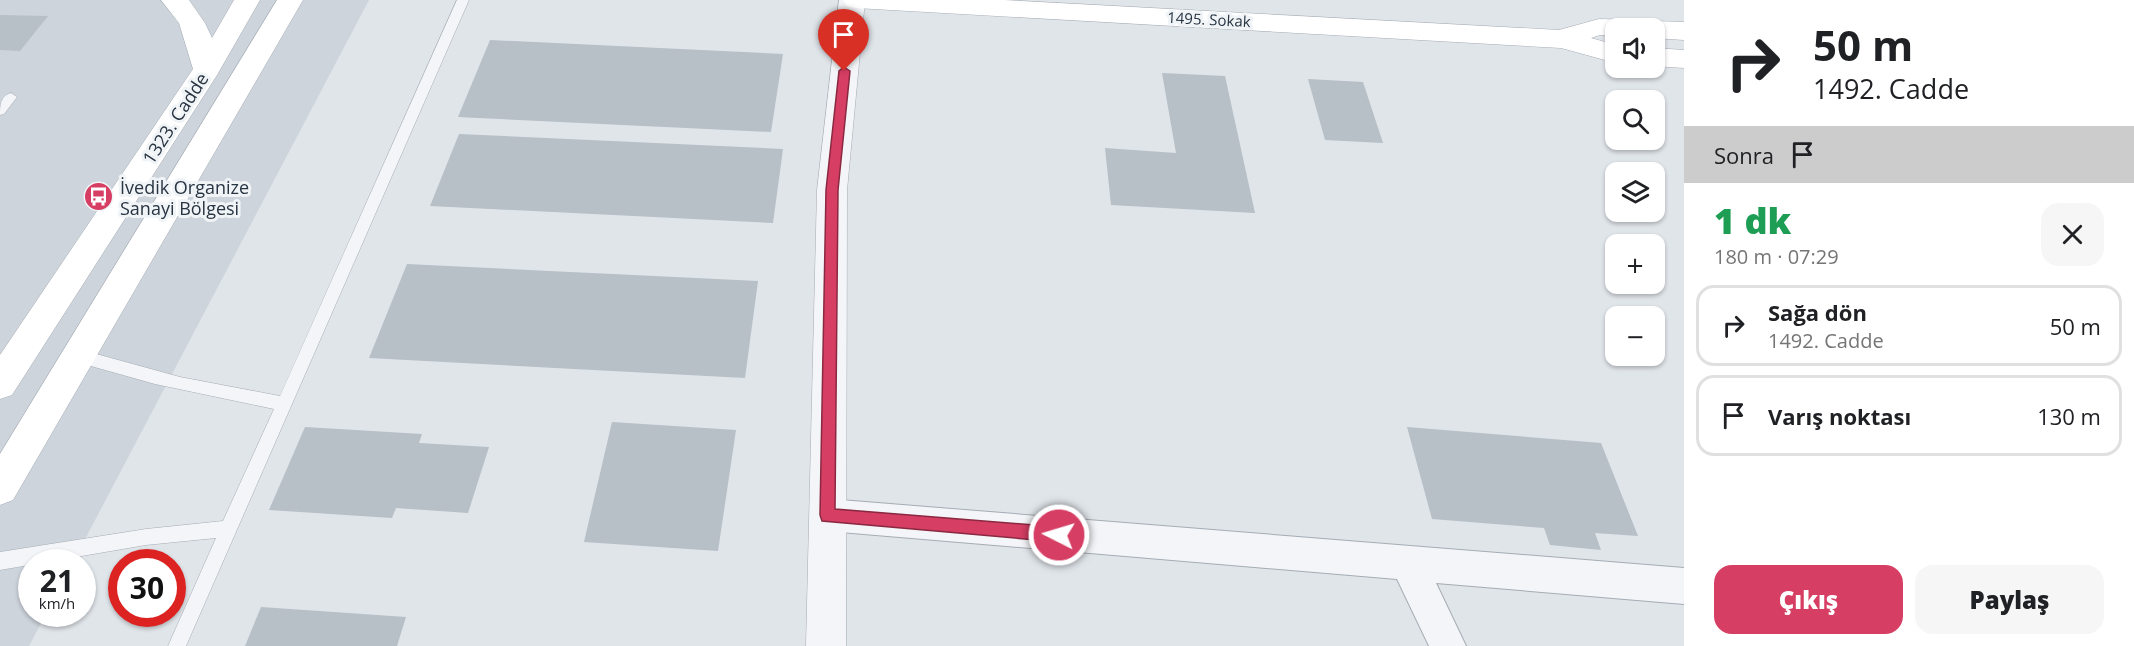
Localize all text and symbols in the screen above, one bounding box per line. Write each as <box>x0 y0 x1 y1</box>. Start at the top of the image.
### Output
street label: 1495. Sokak <box>1167 7 1251 31</box>
pin <box>818 9 869 71</box>
text: 50 m <box>1813 16 1913 73</box>
icon: arrive <box>827 18 860 51</box>
map controls <box>1605 18 1665 366</box>
button: sound <box>1605 18 1665 78</box>
icon: right <box>1714 24 1792 102</box>
street label: 1323. Cadde <box>137 68 213 168</box>
text: 1492. Cadde <box>1813 70 1969 107</box>
button: search <box>1605 90 1665 150</box>
icon: arrive <box>1786 138 1819 171</box>
text: Sonra <box>1714 140 1774 170</box>
button: layers <box>1605 162 1665 222</box>
place label: İvedik Organize Sanayi Bölgesi <box>120 175 249 220</box>
bus stop icon: İvedik Organize Sanayi Bölgesi <box>83 181 115 213</box>
text: 1 dk <box>1714 196 1791 245</box>
button: close <box>2041 203 2104 266</box>
button: + <box>1605 234 1665 294</box>
text: 180 m · 07:29 <box>1714 243 1839 270</box>
text: Sağa dön <box>1768 297 1867 327</box>
button: − <box>1605 306 1665 366</box>
icon: right <box>1717 309 1750 342</box>
text: 50 m <box>2050 311 2101 341</box>
text: 1492. Cadde <box>1768 327 1884 354</box>
icon: arrive <box>1717 399 1750 432</box>
text: Varış noktası <box>1768 401 1911 431</box>
text: 130 m <box>2037 401 2101 431</box>
position arrow <box>1027 503 1091 567</box>
speed limit sign: 30 <box>108 549 186 627</box>
text: 21 <box>40 560 74 601</box>
button: Çıkış <box>1714 565 1903 634</box>
button: Paylaş <box>1915 565 2104 634</box>
text: km/h <box>39 593 75 613</box>

